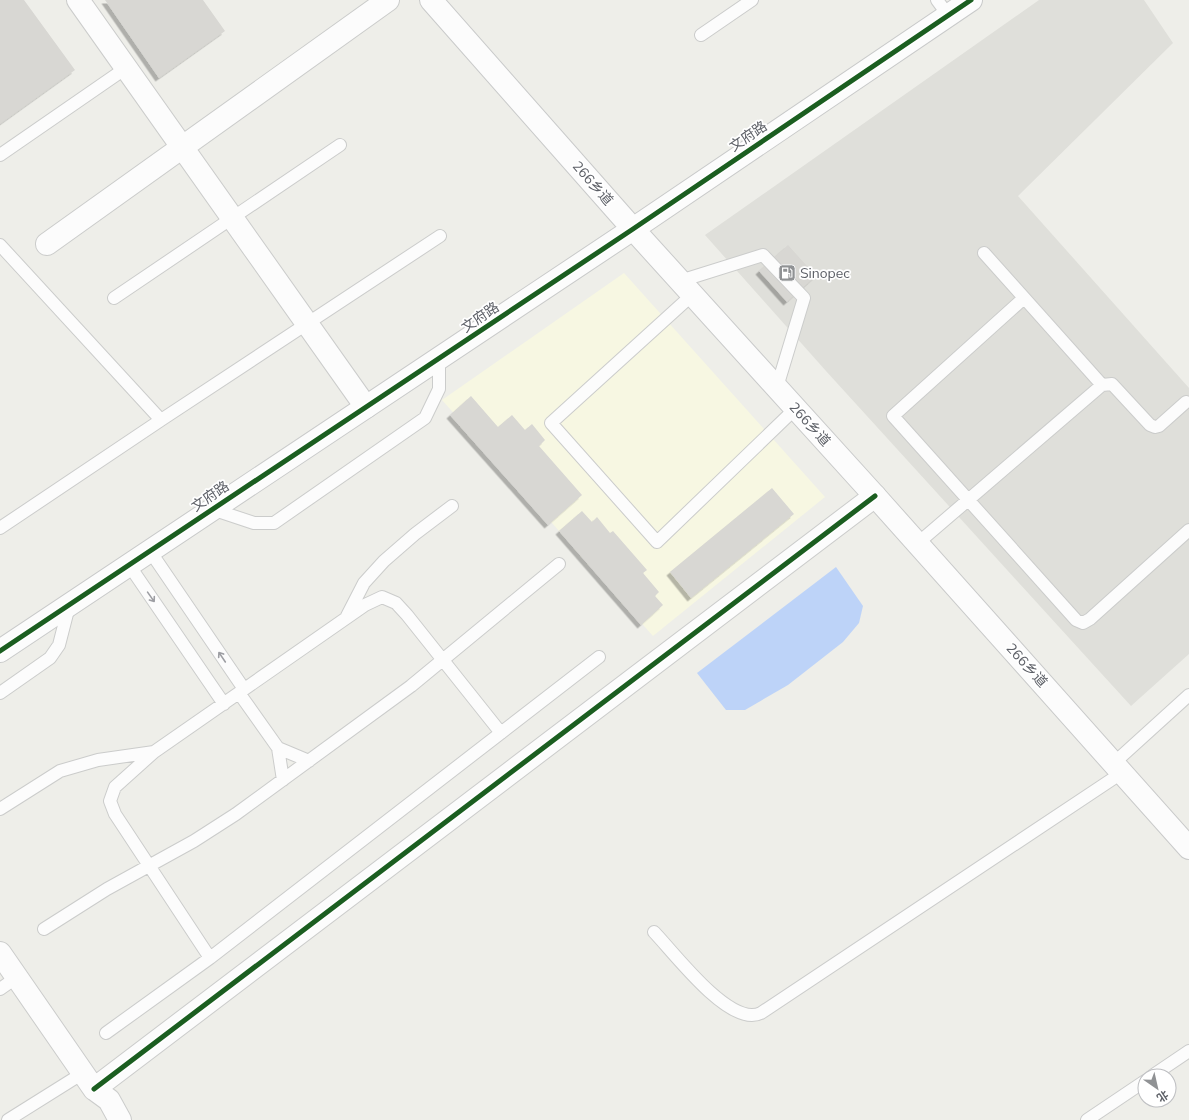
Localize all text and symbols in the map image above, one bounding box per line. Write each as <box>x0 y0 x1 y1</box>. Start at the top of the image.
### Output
street label: 文府路 <box>726 117 771 156</box>
street label: 266乡道 <box>568 157 617 210</box>
fuel station icon: Sinopec <box>777 263 797 283</box>
place label: Sinopec <box>800 264 850 283</box>
street label: 文府路 <box>458 298 503 337</box>
street label: 266乡道 <box>785 398 834 450</box>
street label: 文府路 <box>188 477 233 516</box>
one-way arrow <box>147 592 155 603</box>
street label: 266乡道 <box>1002 639 1051 691</box>
one-way arrow <box>218 652 226 663</box>
north arrow <box>1137 1068 1177 1108</box>
text: 北 <box>1154 1087 1171 1105</box>

